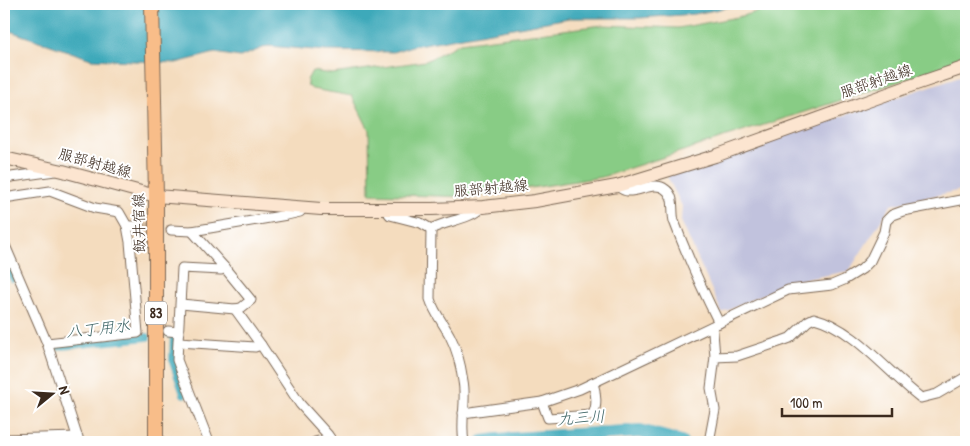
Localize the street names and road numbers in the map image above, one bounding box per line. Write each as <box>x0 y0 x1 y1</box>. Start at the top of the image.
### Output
street label: 服部射越線 <box>837 58 915 103</box>
street label: 服部射越線 <box>56 143 134 182</box>
street label: 服部射越線 <box>453 174 529 201</box>
street label: 飯井宿線 <box>127 193 150 253</box>
road number: 83 <box>145 302 167 324</box>

